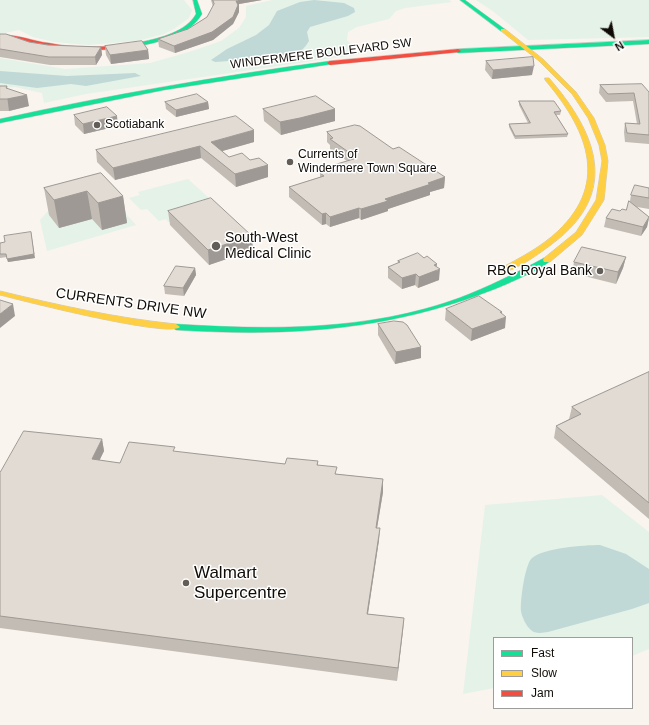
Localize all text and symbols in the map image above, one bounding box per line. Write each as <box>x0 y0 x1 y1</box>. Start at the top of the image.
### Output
north arrow <box>593 16 633 56</box>
street label: WINDERMERE BOULEVARD SW <box>230 36 412 72</box>
text: N <box>613 39 626 53</box>
place label: Scotiabank <box>105 118 164 132</box>
marker: Scotiabank <box>92 120 102 130</box>
place label: Currents of Windermere Town Square <box>298 148 437 176</box>
marker: Currents of Windermere Town Square <box>285 157 295 167</box>
place label: South-West Medical Clinic <box>225 230 311 262</box>
marker: South-West Medical Clinic <box>210 240 222 252</box>
place label: RBC Royal Bank <box>487 263 592 279</box>
marker: RBC Royal Bank <box>595 266 605 276</box>
street label: CURRENTS DRIVE NW <box>55 285 207 323</box>
place label: Walmart Supercentre <box>194 563 287 603</box>
marker: Walmart Supercentre <box>181 578 191 588</box>
legend <box>493 637 633 709</box>
text: Fast <box>531 646 554 660</box>
text: Slow <box>531 666 557 680</box>
text: Jam <box>531 686 554 700</box>

